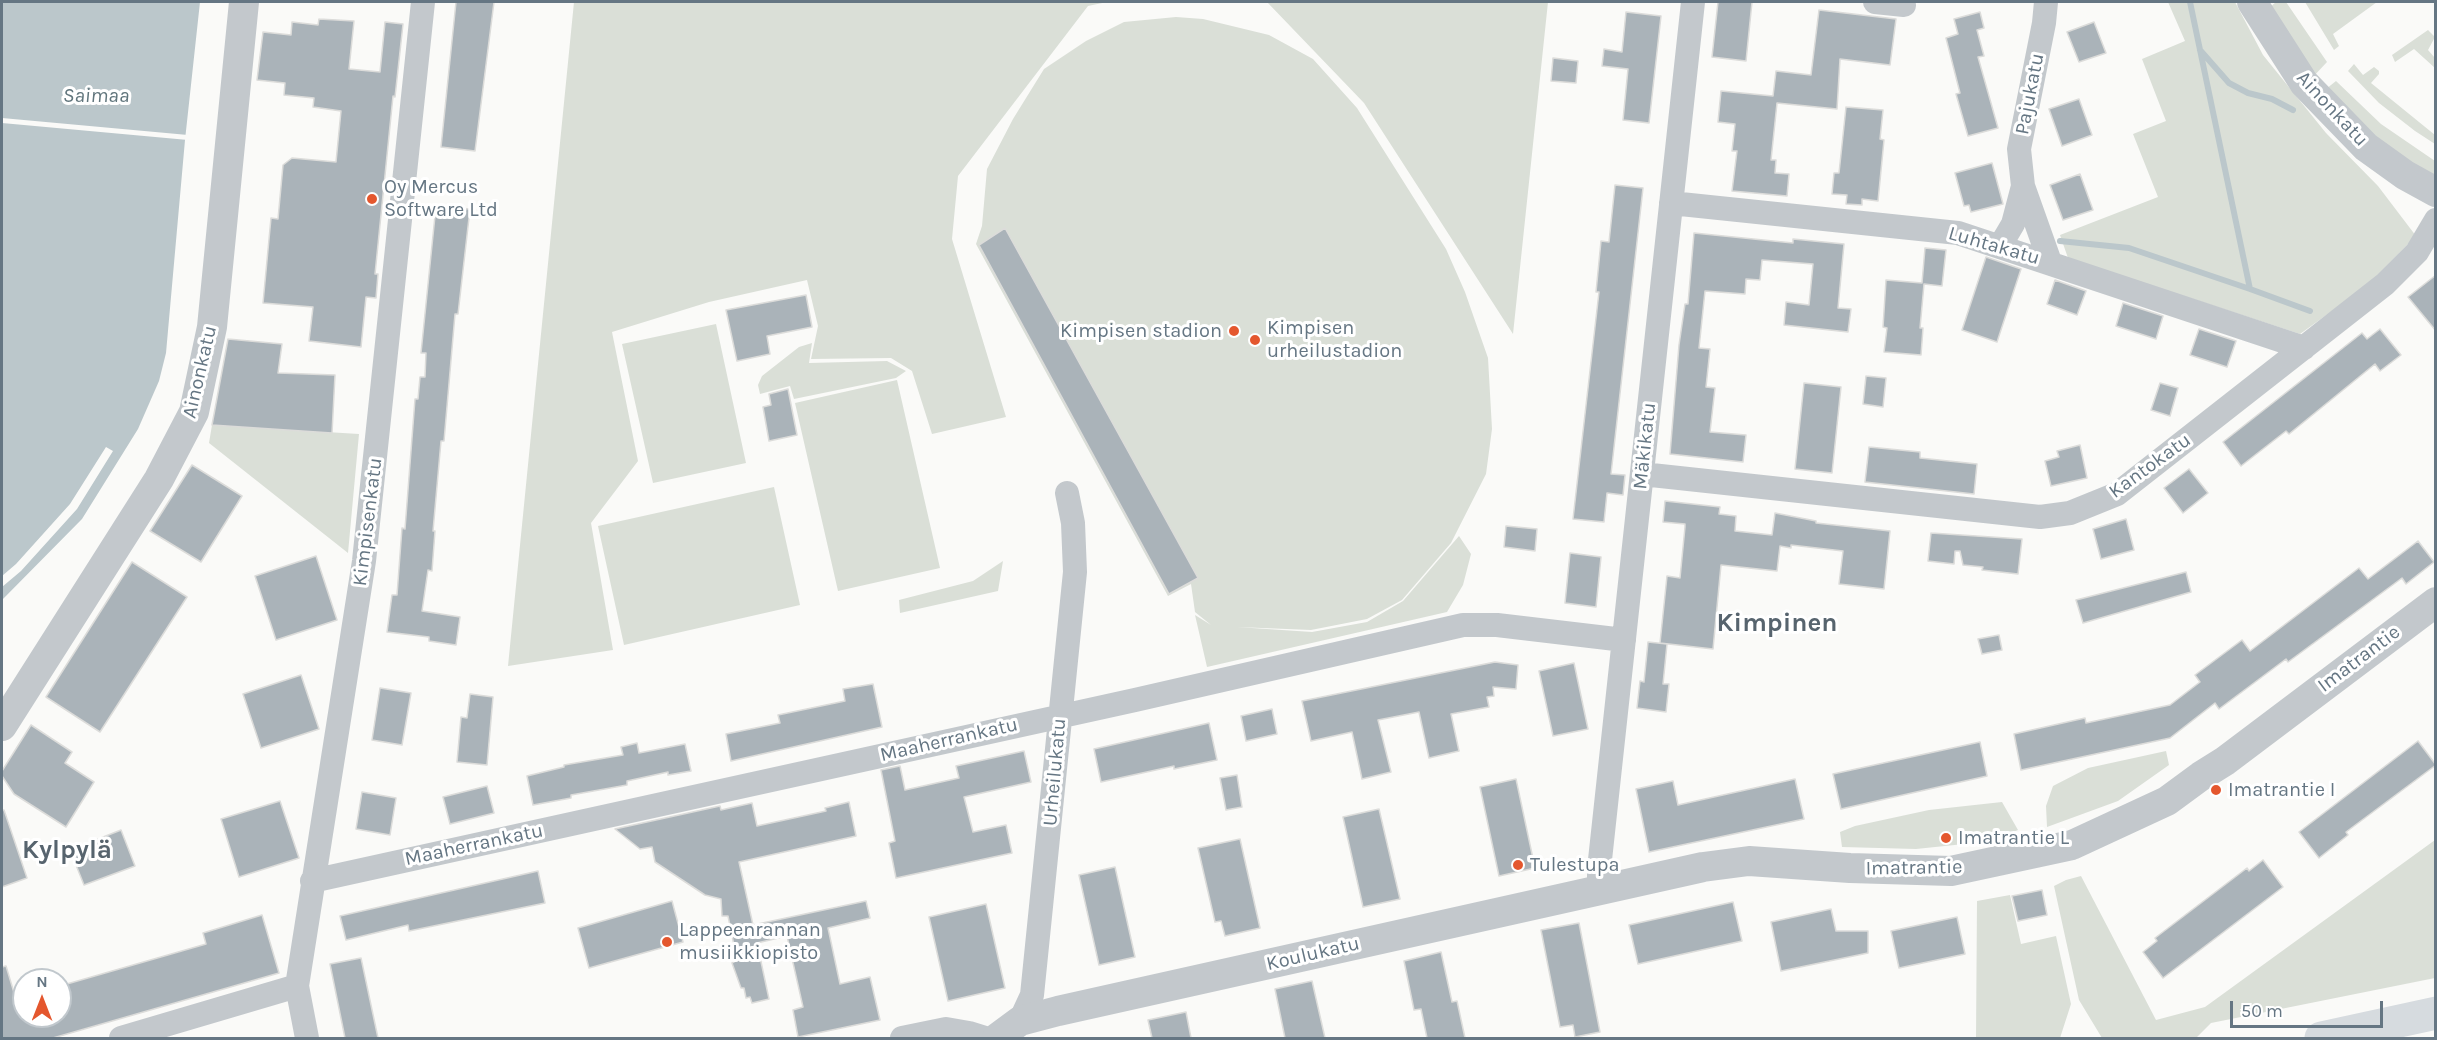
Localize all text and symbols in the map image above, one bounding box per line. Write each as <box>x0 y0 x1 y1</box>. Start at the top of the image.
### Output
street label: Pajukatu <box>2010 51 2050 137</box>
street label: Ainonkatu <box>2291 66 2373 152</box>
water label: Saimaa <box>63 83 129 109</box>
place label: Oy Mercus Software Ltd <box>384 175 498 222</box>
marker: Oy Mercus Software Ltd <box>365 192 379 206</box>
street label: Luhtakatu <box>1946 222 2042 270</box>
place label: Kimpisen urheilustadion <box>1267 316 1402 363</box>
place label: Kimpisen stadion <box>1060 319 1222 343</box>
street label: Ainonkatu <box>178 323 222 421</box>
marker: Kimpisen stadion <box>1227 324 1241 338</box>
marker: Kimpisen urheilustadion <box>1248 333 1262 347</box>
street label: Mäkikatu <box>1629 401 1661 491</box>
street label: Kantokatu <box>2104 428 2196 504</box>
street label: Kimpisenkatu <box>348 456 388 588</box>
district label: Kimpinen <box>1717 608 1837 640</box>
street label: Imatrantie <box>2313 620 2405 698</box>
street label: Maaherrankatu <box>878 712 1020 768</box>
street label: Urheilukatu <box>1038 717 1072 827</box>
place label: Imatrantie I <box>2228 778 2335 802</box>
marker: Imatrantie I <box>2209 783 2223 797</box>
street label: Maaherrankatu <box>403 819 545 871</box>
place label: Imatrantie L <box>1958 826 2069 850</box>
marker: Imatrantie L <box>1939 831 1953 845</box>
district label: Kylpylä <box>22 835 112 867</box>
place label: Tulestupa <box>1530 853 1619 877</box>
street label: Imatrantie <box>1865 855 1963 881</box>
marker: Tulestupa <box>1511 858 1525 872</box>
place label: Lappeenrannan musiikkiopisto <box>679 918 821 965</box>
street label: Koulukatu <box>1264 932 1362 976</box>
marker: Lappeenrannan musiikkiopisto <box>660 935 674 949</box>
north arrow <box>12 968 72 1028</box>
text: N <box>36 972 48 991</box>
scale bar <box>2233 989 2386 1027</box>
text: 50 m <box>2241 1000 2283 1022</box>

